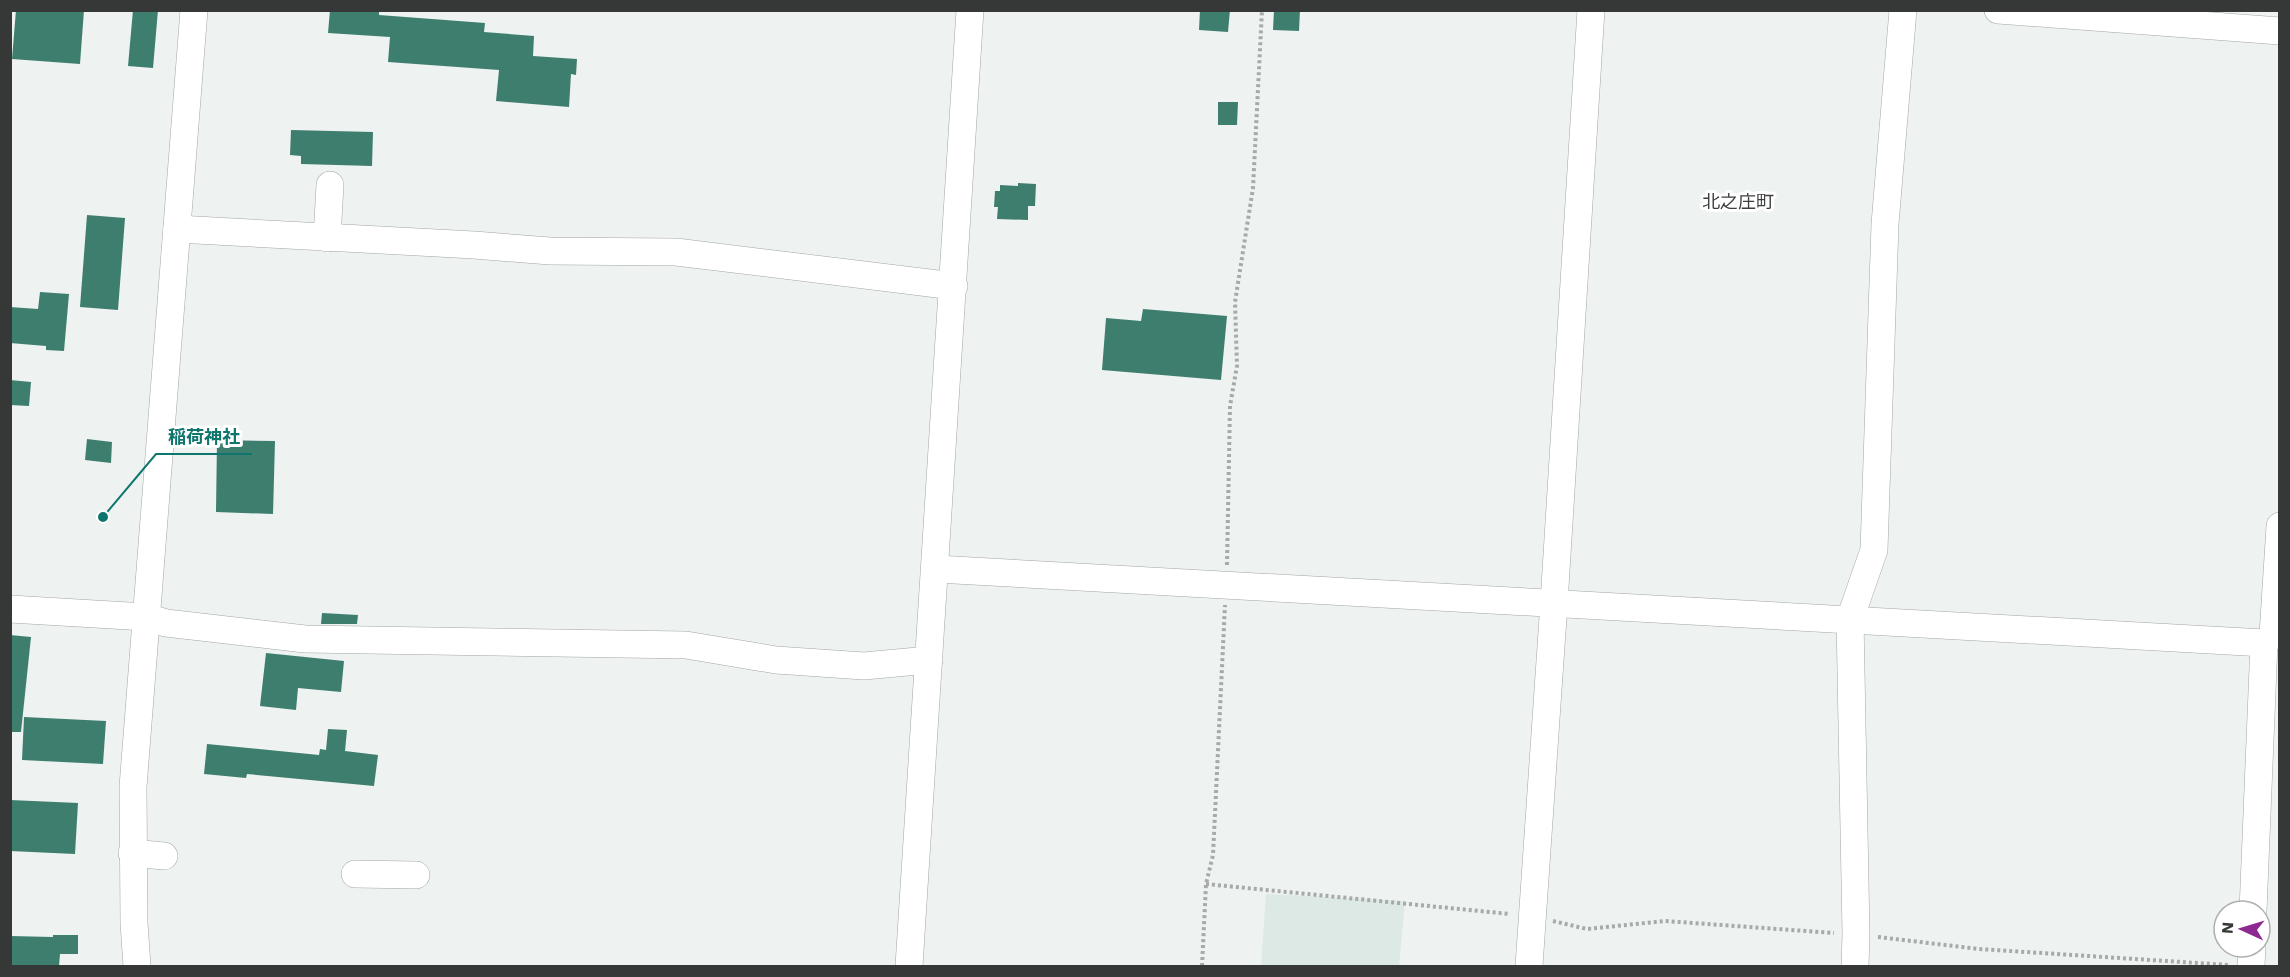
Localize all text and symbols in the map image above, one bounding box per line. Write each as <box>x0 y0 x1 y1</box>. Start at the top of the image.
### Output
district label: 北之庄町 <box>1702 191 1774 212</box>
callout: 稲荷神社 <box>156 418 252 454</box>
text: 稲荷神社 <box>168 426 240 447</box>
north arrow <box>2212 899 2272 959</box>
text: N <box>2218 921 2237 935</box>

